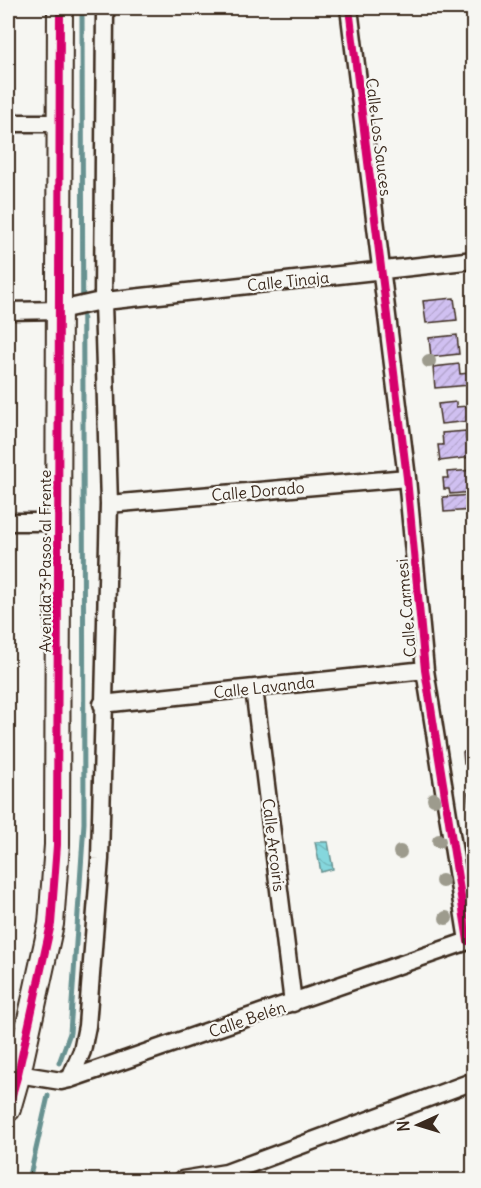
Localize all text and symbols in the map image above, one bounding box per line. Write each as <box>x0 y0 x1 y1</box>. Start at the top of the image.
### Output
street label: Calle Los Sauces <box>362 77 396 197</box>
street label: Calle Tinaja <box>246 267 330 295</box>
street label: Avenida 3 Pasos al Frente <box>35 470 55 652</box>
street label: Calle Dorado <box>211 477 305 505</box>
street label: Calle Carmesi <box>392 558 420 658</box>
street label: Calle Lavanda <box>212 672 316 702</box>
street label: Calle Arcoiris <box>258 797 290 893</box>
street label: Calle Belén <box>206 997 288 1041</box>
north arrow <box>388 1095 448 1155</box>
text: N <box>393 1120 413 1132</box>

